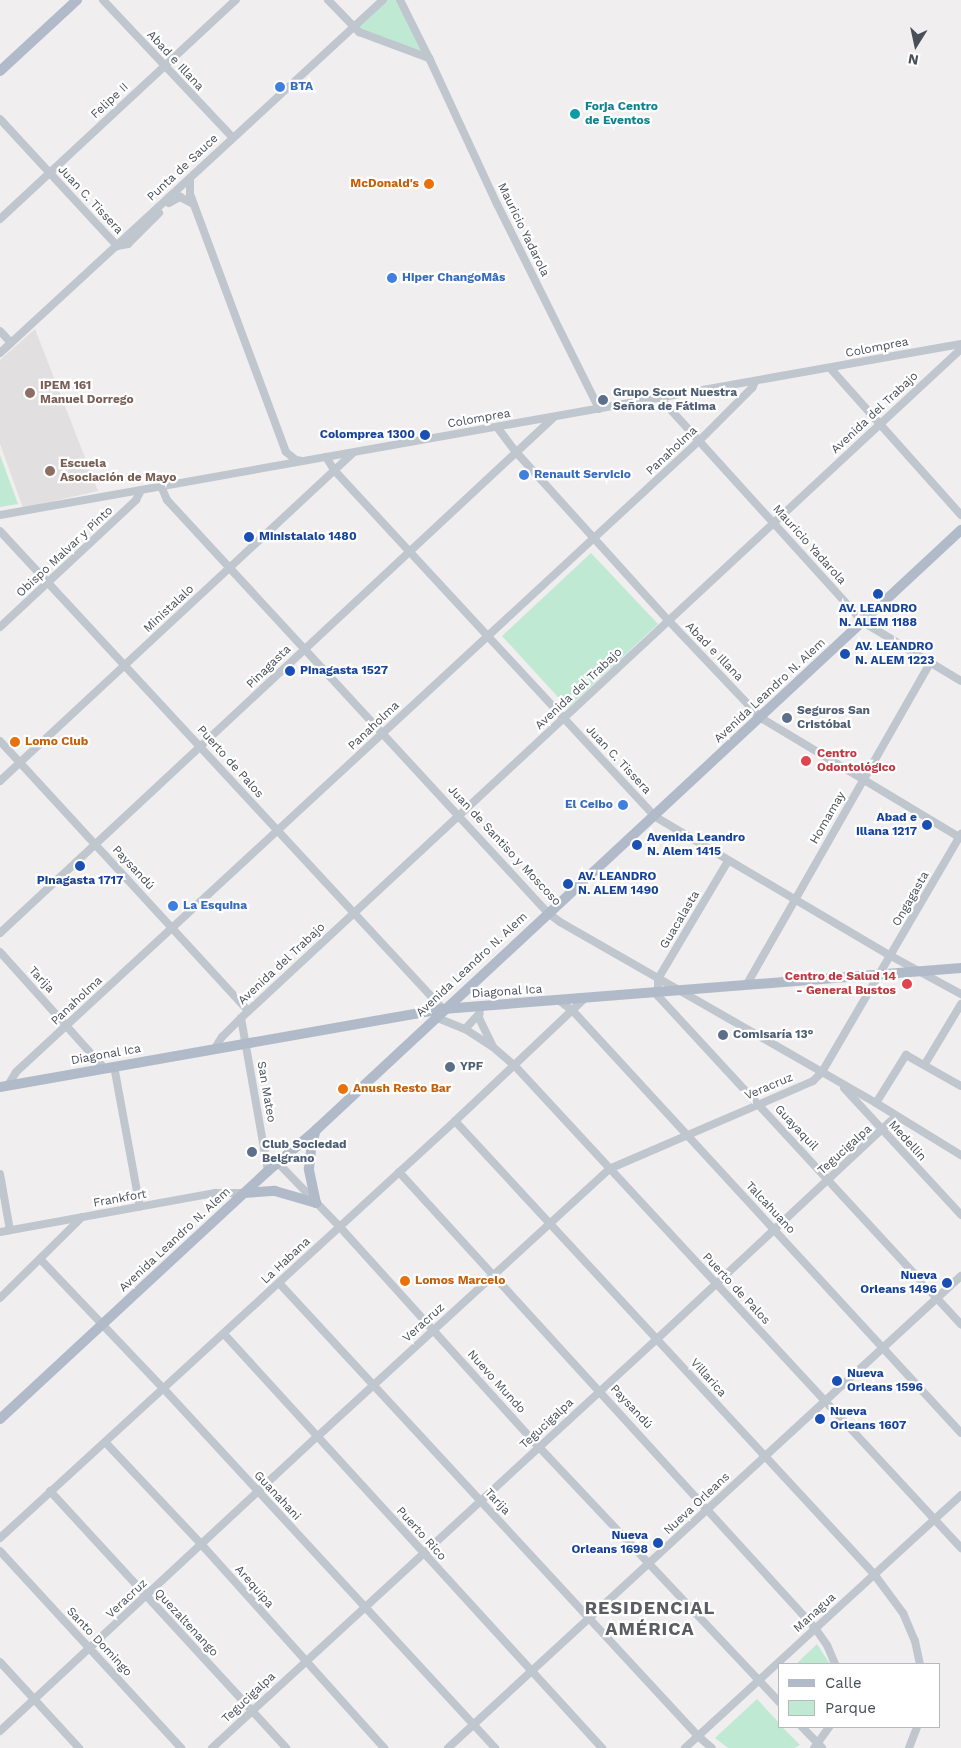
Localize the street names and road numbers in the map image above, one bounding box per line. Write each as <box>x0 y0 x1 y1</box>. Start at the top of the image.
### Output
street label: Abad e Illana <box>144 28 206 94</box>
street label: Felipe II <box>88 80 132 122</box>
street label: Punta de Sauce <box>144 131 222 205</box>
street label: Juan C. Tissera <box>54 162 126 238</box>
street label: Mauricio Yadarola <box>494 181 552 279</box>
street label: Colomprea <box>844 335 910 361</box>
street label: Avenida del Trabajo <box>828 369 922 457</box>
street label: Colomprea <box>446 406 512 432</box>
street label: Panaholma <box>643 424 701 478</box>
street label: Mauricio Yadarola <box>769 502 849 588</box>
street label: Obispo Malvar y Pinto <box>14 503 116 601</box>
street label: Ministalalo <box>141 582 197 636</box>
street label: Abad e Illana <box>682 619 746 685</box>
street label: Avenida Leandro N. Alem <box>711 635 829 747</box>
street label: Pinagasta <box>244 642 294 692</box>
street label: Avenida del Trabajo <box>532 645 626 733</box>
street label: Panaholma <box>345 699 403 753</box>
street label: Juan C. Tissera <box>582 722 654 798</box>
street label: Puerto de Palos <box>194 723 266 801</box>
street label: Juan de Santiso y Moscoso <box>444 783 564 909</box>
street label: Homamay <box>807 789 849 847</box>
street label: Paysandú <box>109 843 157 893</box>
street label: Ongagasta <box>890 869 932 929</box>
street label: Guacalasta <box>657 888 703 952</box>
street label: Avenida Leandro N. Alem <box>413 909 531 1021</box>
street label: Avenida del Trabajo <box>235 920 329 1008</box>
street label: Tarija <box>25 964 57 996</box>
street label: Panaholma <box>48 974 106 1028</box>
street label: Diagonal Ica <box>471 982 543 1002</box>
street label: Diagonal Ica <box>70 1042 142 1068</box>
street label: San Mateo <box>254 1060 278 1124</box>
street label: Veracruz <box>743 1070 795 1104</box>
street label: Guayaquil <box>771 1102 821 1154</box>
street label: Medellin <box>885 1118 929 1164</box>
street label: Tegucigalpa <box>815 1122 875 1178</box>
street label: Talcahuano <box>742 1179 798 1237</box>
street label: Avenida Leandro N. Alem <box>116 1184 234 1296</box>
street label: Frankfort <box>92 1187 148 1211</box>
street label: La Habana <box>258 1235 314 1287</box>
street label: Puerto de Palos <box>699 1250 773 1328</box>
street label: Veracruz <box>400 1301 448 1345</box>
street label: Nuevo Mundo <box>464 1347 528 1417</box>
street label: Villarica <box>687 1356 729 1400</box>
street label: Paysandú <box>607 1382 655 1432</box>
street label: Tegucigalpa <box>517 1396 577 1452</box>
street label: Guanahani <box>251 1468 303 1524</box>
street label: Nueva Orleans <box>661 1470 733 1538</box>
street label: Tarija <box>481 1486 513 1518</box>
street label: Puerto Rico <box>393 1504 449 1564</box>
street label: Arequipa <box>232 1563 276 1611</box>
street label: Veracruz <box>103 1576 151 1622</box>
street label: Quezaltenango <box>151 1586 221 1660</box>
street label: Managua <box>791 1590 839 1636</box>
street label: Santo Domingo <box>63 1604 135 1680</box>
street label: Tegucigalpa <box>219 1670 279 1726</box>

